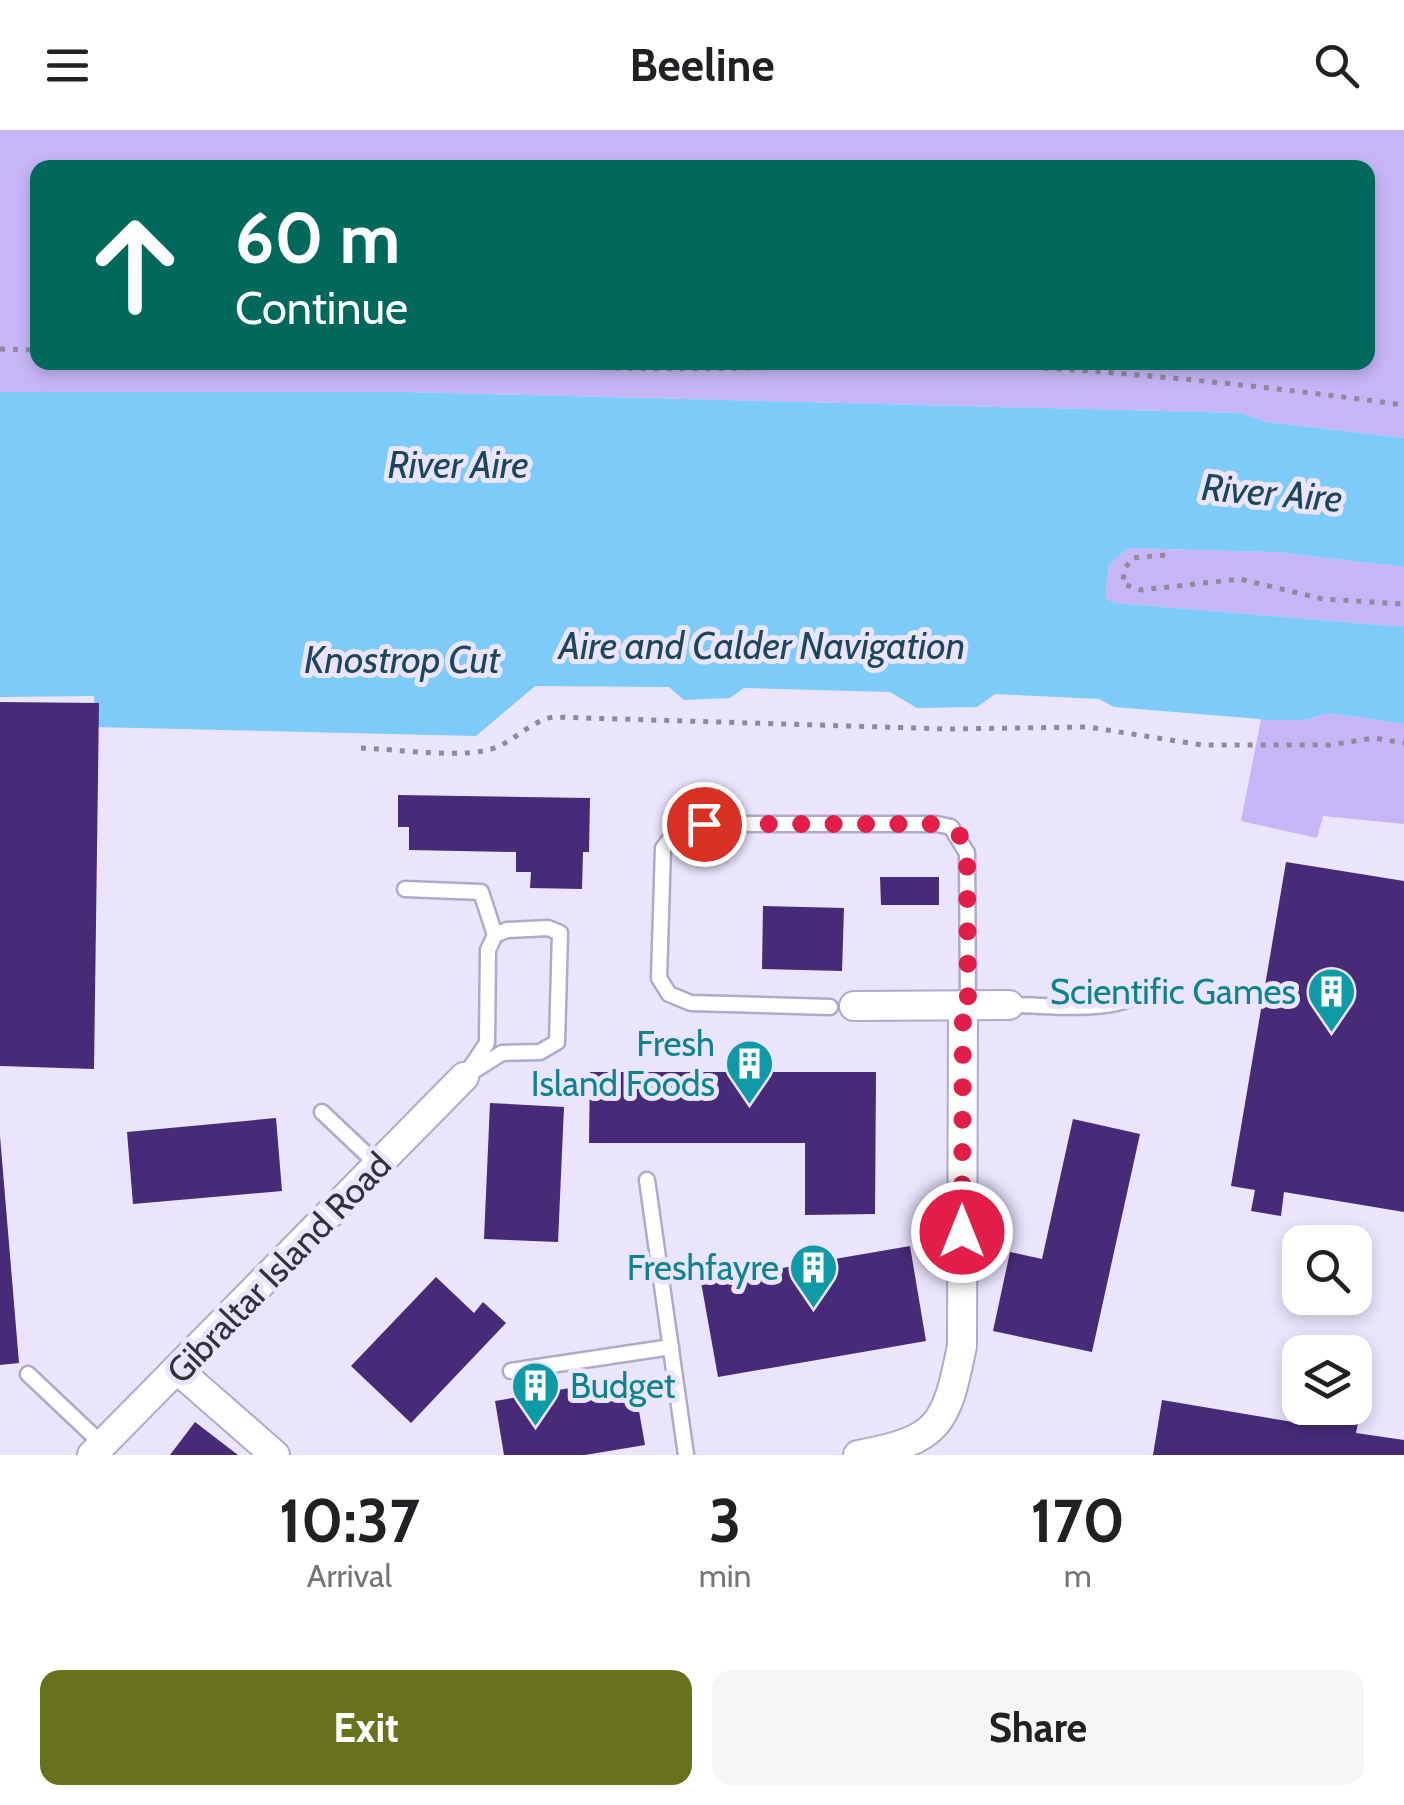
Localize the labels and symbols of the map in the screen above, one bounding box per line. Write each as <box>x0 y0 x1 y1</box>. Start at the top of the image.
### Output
water label: River Aire <box>387 441 529 488</box>
water label: River Aire <box>1200 463 1344 522</box>
water label: Aire and Calder Navigation <box>557 622 965 669</box>
water label: Knostrop Cut <box>304 636 501 683</box>
pin <box>662 782 747 867</box>
building icon: Scientific Games <box>1305 966 1357 1034</box>
place label: Scientific Games <box>1050 970 1296 1013</box>
place label: Fresh Island Foods <box>531 1022 715 1105</box>
building icon: Fresh Island Foods <box>724 1038 776 1106</box>
street label: Gibraltar Island Road <box>157 1143 400 1392</box>
position arrow <box>910 1180 1014 1284</box>
building icon: Freshfayre <box>788 1242 840 1310</box>
place label: Freshfayre <box>627 1246 779 1289</box>
building icon: Budget <box>509 1360 561 1428</box>
place label: Budget <box>570 1364 676 1407</box>

